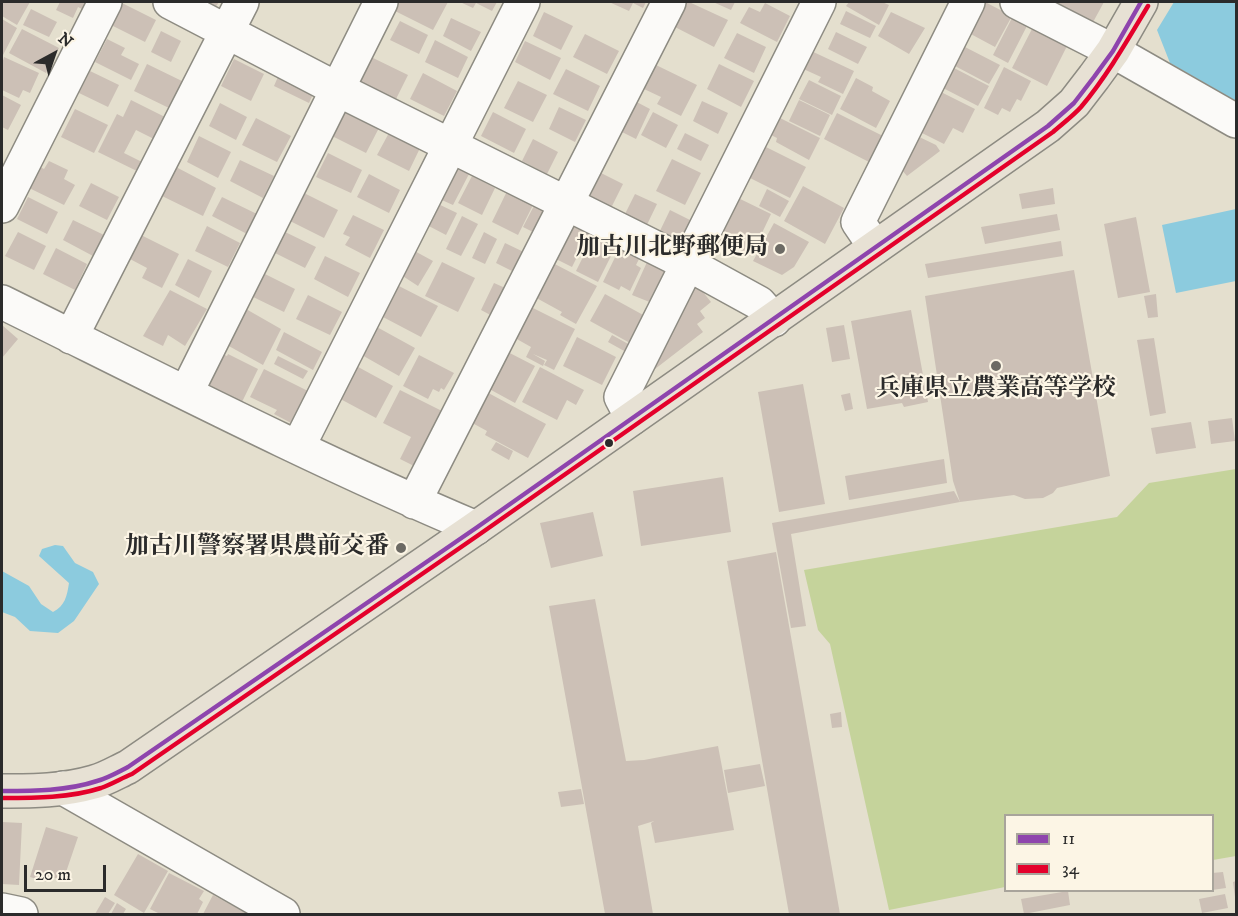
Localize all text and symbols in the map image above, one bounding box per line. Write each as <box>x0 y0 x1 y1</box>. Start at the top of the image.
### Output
north arrow <box>24 24 84 84</box>
text: N <box>54 28 77 52</box>
place label: 加古川北野郵便局 <box>576 235 768 263</box>
marker: 加古川北野郵便局 <box>773 242 787 256</box>
marker: 兵庫県立農業高等学校 <box>989 359 1003 373</box>
place label: 兵庫県立農業高等学校 <box>876 376 1116 404</box>
unlabelled marker <box>603 437 615 449</box>
place label: 加古川警察署県農前交番 <box>125 534 389 562</box>
marker: 加古川警察署県農前交番 <box>394 541 408 555</box>
legend <box>1004 814 1214 892</box>
text: 11 <box>1062 828 1075 850</box>
scale bar <box>27 853 110 891</box>
text: 34 <box>1062 858 1079 880</box>
text: 20 m <box>35 864 71 886</box>

